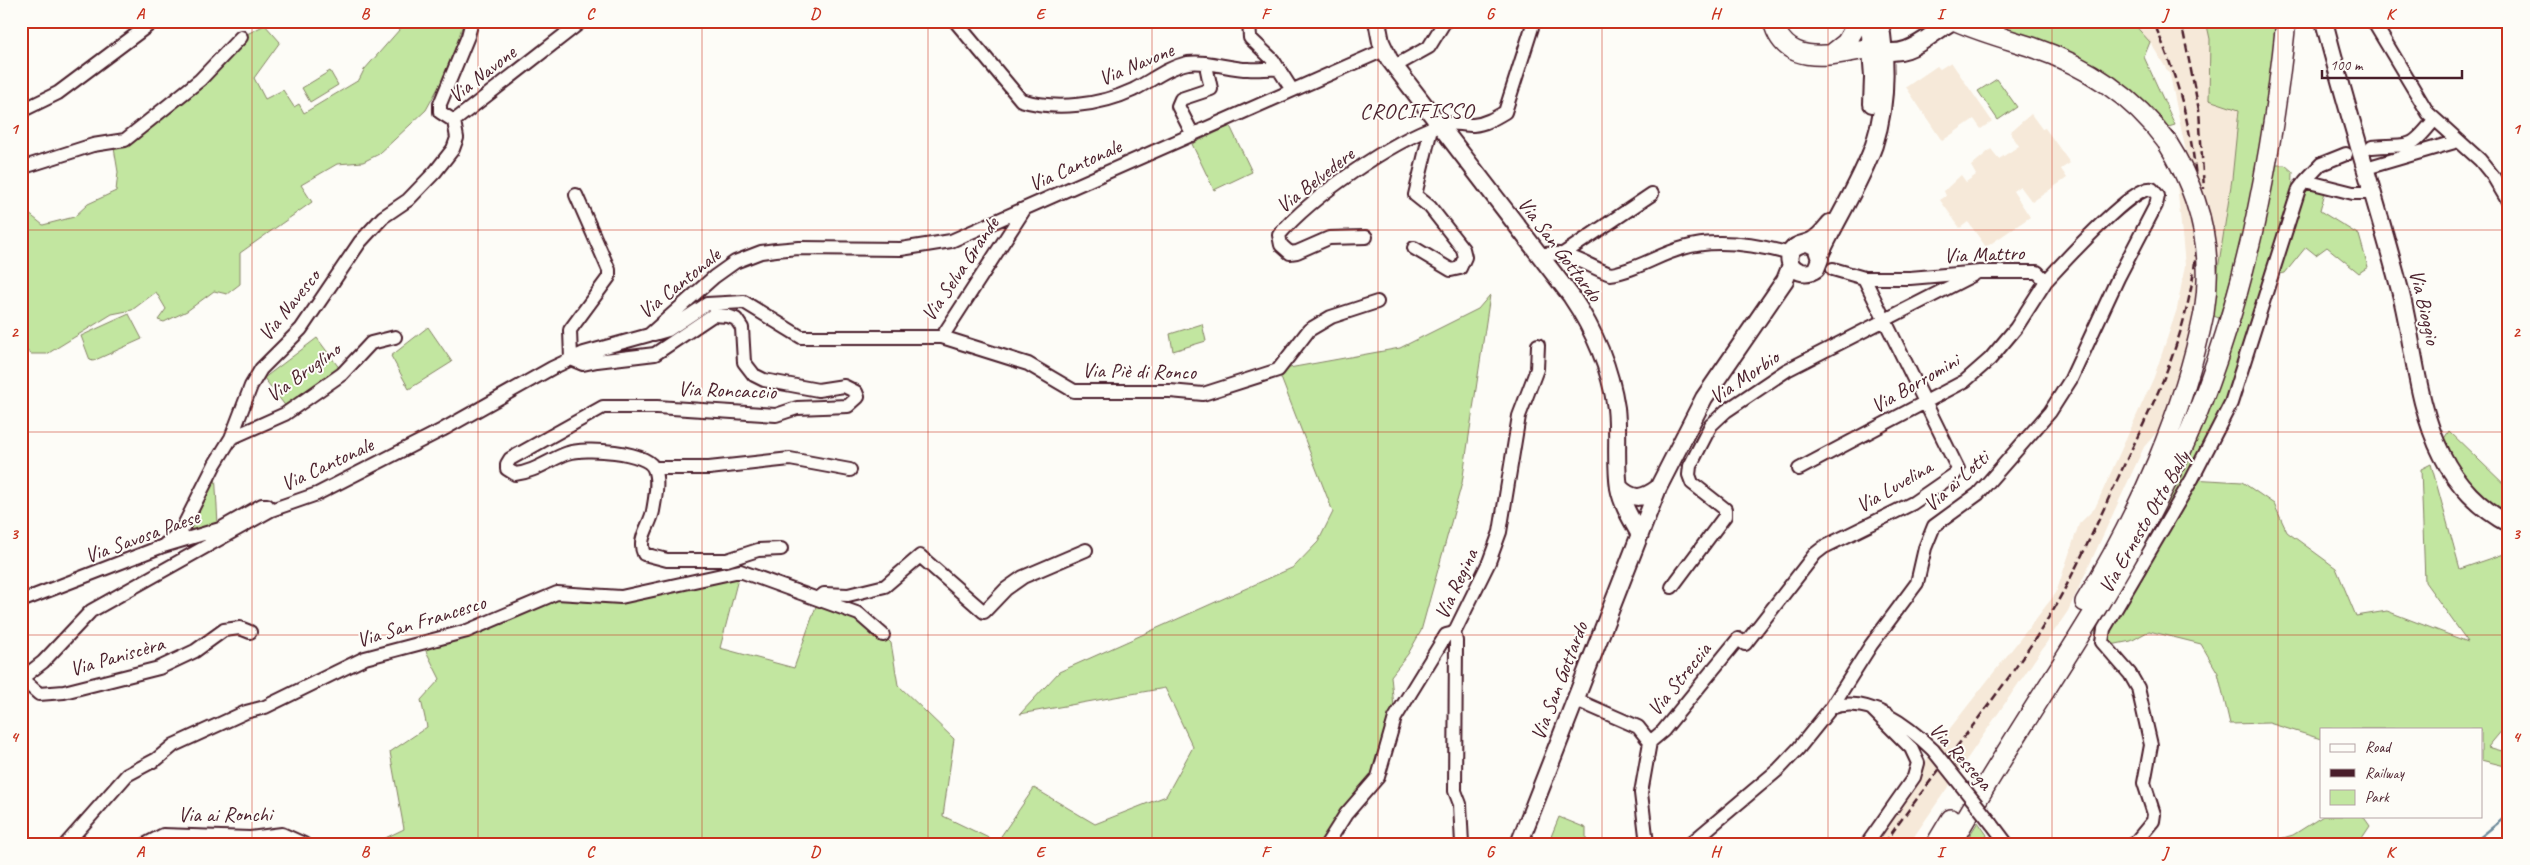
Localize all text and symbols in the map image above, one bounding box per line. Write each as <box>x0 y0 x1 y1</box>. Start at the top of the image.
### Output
text: A <box>136 4 146 24</box>
text: B <box>361 4 371 24</box>
text: C <box>586 4 596 24</box>
text: D <box>810 4 821 24</box>
text: E <box>1036 4 1047 24</box>
text: F <box>1261 4 1272 24</box>
text: G <box>1486 4 1496 24</box>
text: H <box>1710 4 1722 24</box>
text: I <box>1937 4 1947 24</box>
text: J <box>2161 4 2170 24</box>
text: K <box>2386 4 2398 24</box>
street label: Via Navone <box>1095 36 1178 91</box>
street label: Via Navone <box>443 39 522 109</box>
scale bar <box>2322 48 2462 80</box>
text: 100 m <box>2330 56 2364 75</box>
district label: CROCIFISSO <box>1360 97 1475 125</box>
text: 1 <box>10 119 19 139</box>
text: 1 <box>2512 119 2521 139</box>
street label: Via Cantonale <box>1025 133 1126 197</box>
street label: Via Belvedere <box>1271 141 1360 219</box>
street label: Via San Gottardo <box>1512 191 1609 308</box>
street label: Via Selva Grande <box>916 211 1005 326</box>
street label: Via Mattro <box>1943 240 2026 268</box>
street label: Via Cantonale <box>633 241 726 324</box>
street label: Via Navesco <box>252 262 327 346</box>
street label: Via Bioggio <box>2404 267 2447 349</box>
text: 2 <box>10 322 19 342</box>
text: 2 <box>2512 322 2521 342</box>
street label: Via Bruglino <box>261 335 347 408</box>
street label: Via Morbio <box>1704 343 1786 410</box>
street label: Via Borromini <box>1866 346 1966 419</box>
street label: Via Piè di Ronco <box>1082 357 1198 385</box>
street label: Via Roncaccio <box>677 375 778 405</box>
street label: Via Cantonale <box>277 431 378 497</box>
street label: Via ai Lotti <box>1918 443 1997 517</box>
street label: Via Ernesto Otto Bally <box>2093 445 2196 598</box>
street label: Via Luvelina <box>1851 453 1939 518</box>
street label: Via Savosa Paese <box>81 503 204 569</box>
text: 3 <box>10 524 19 544</box>
text: 3 <box>2512 524 2521 544</box>
street label: Via Regina <box>1428 543 1484 623</box>
street label: Via San Francesco <box>353 589 490 653</box>
street label: Via San Gottardo <box>1525 617 1594 744</box>
street label: Via Paniscèra <box>67 630 169 682</box>
street label: Via Streccia <box>1642 636 1717 721</box>
street label: Via Ressega <box>1924 717 1999 796</box>
text: 4 <box>10 727 19 747</box>
text: 4 <box>2512 727 2521 747</box>
legend <box>2320 728 2482 818</box>
text: Road <box>2365 738 2392 757</box>
text: Railway <box>2365 764 2406 783</box>
text: Park <box>2365 788 2390 807</box>
street label: Via ai Ronchi <box>178 801 275 827</box>
text: A <box>136 842 146 862</box>
text: B <box>361 842 371 862</box>
text: C <box>586 842 596 862</box>
text: D <box>810 842 821 862</box>
text: E <box>1036 842 1047 862</box>
text: F <box>1261 842 1272 862</box>
text: G <box>1486 842 1496 862</box>
text: H <box>1710 842 1722 862</box>
text: I <box>1937 842 1947 862</box>
text: J <box>2161 842 2170 862</box>
text: K <box>2386 842 2398 862</box>

